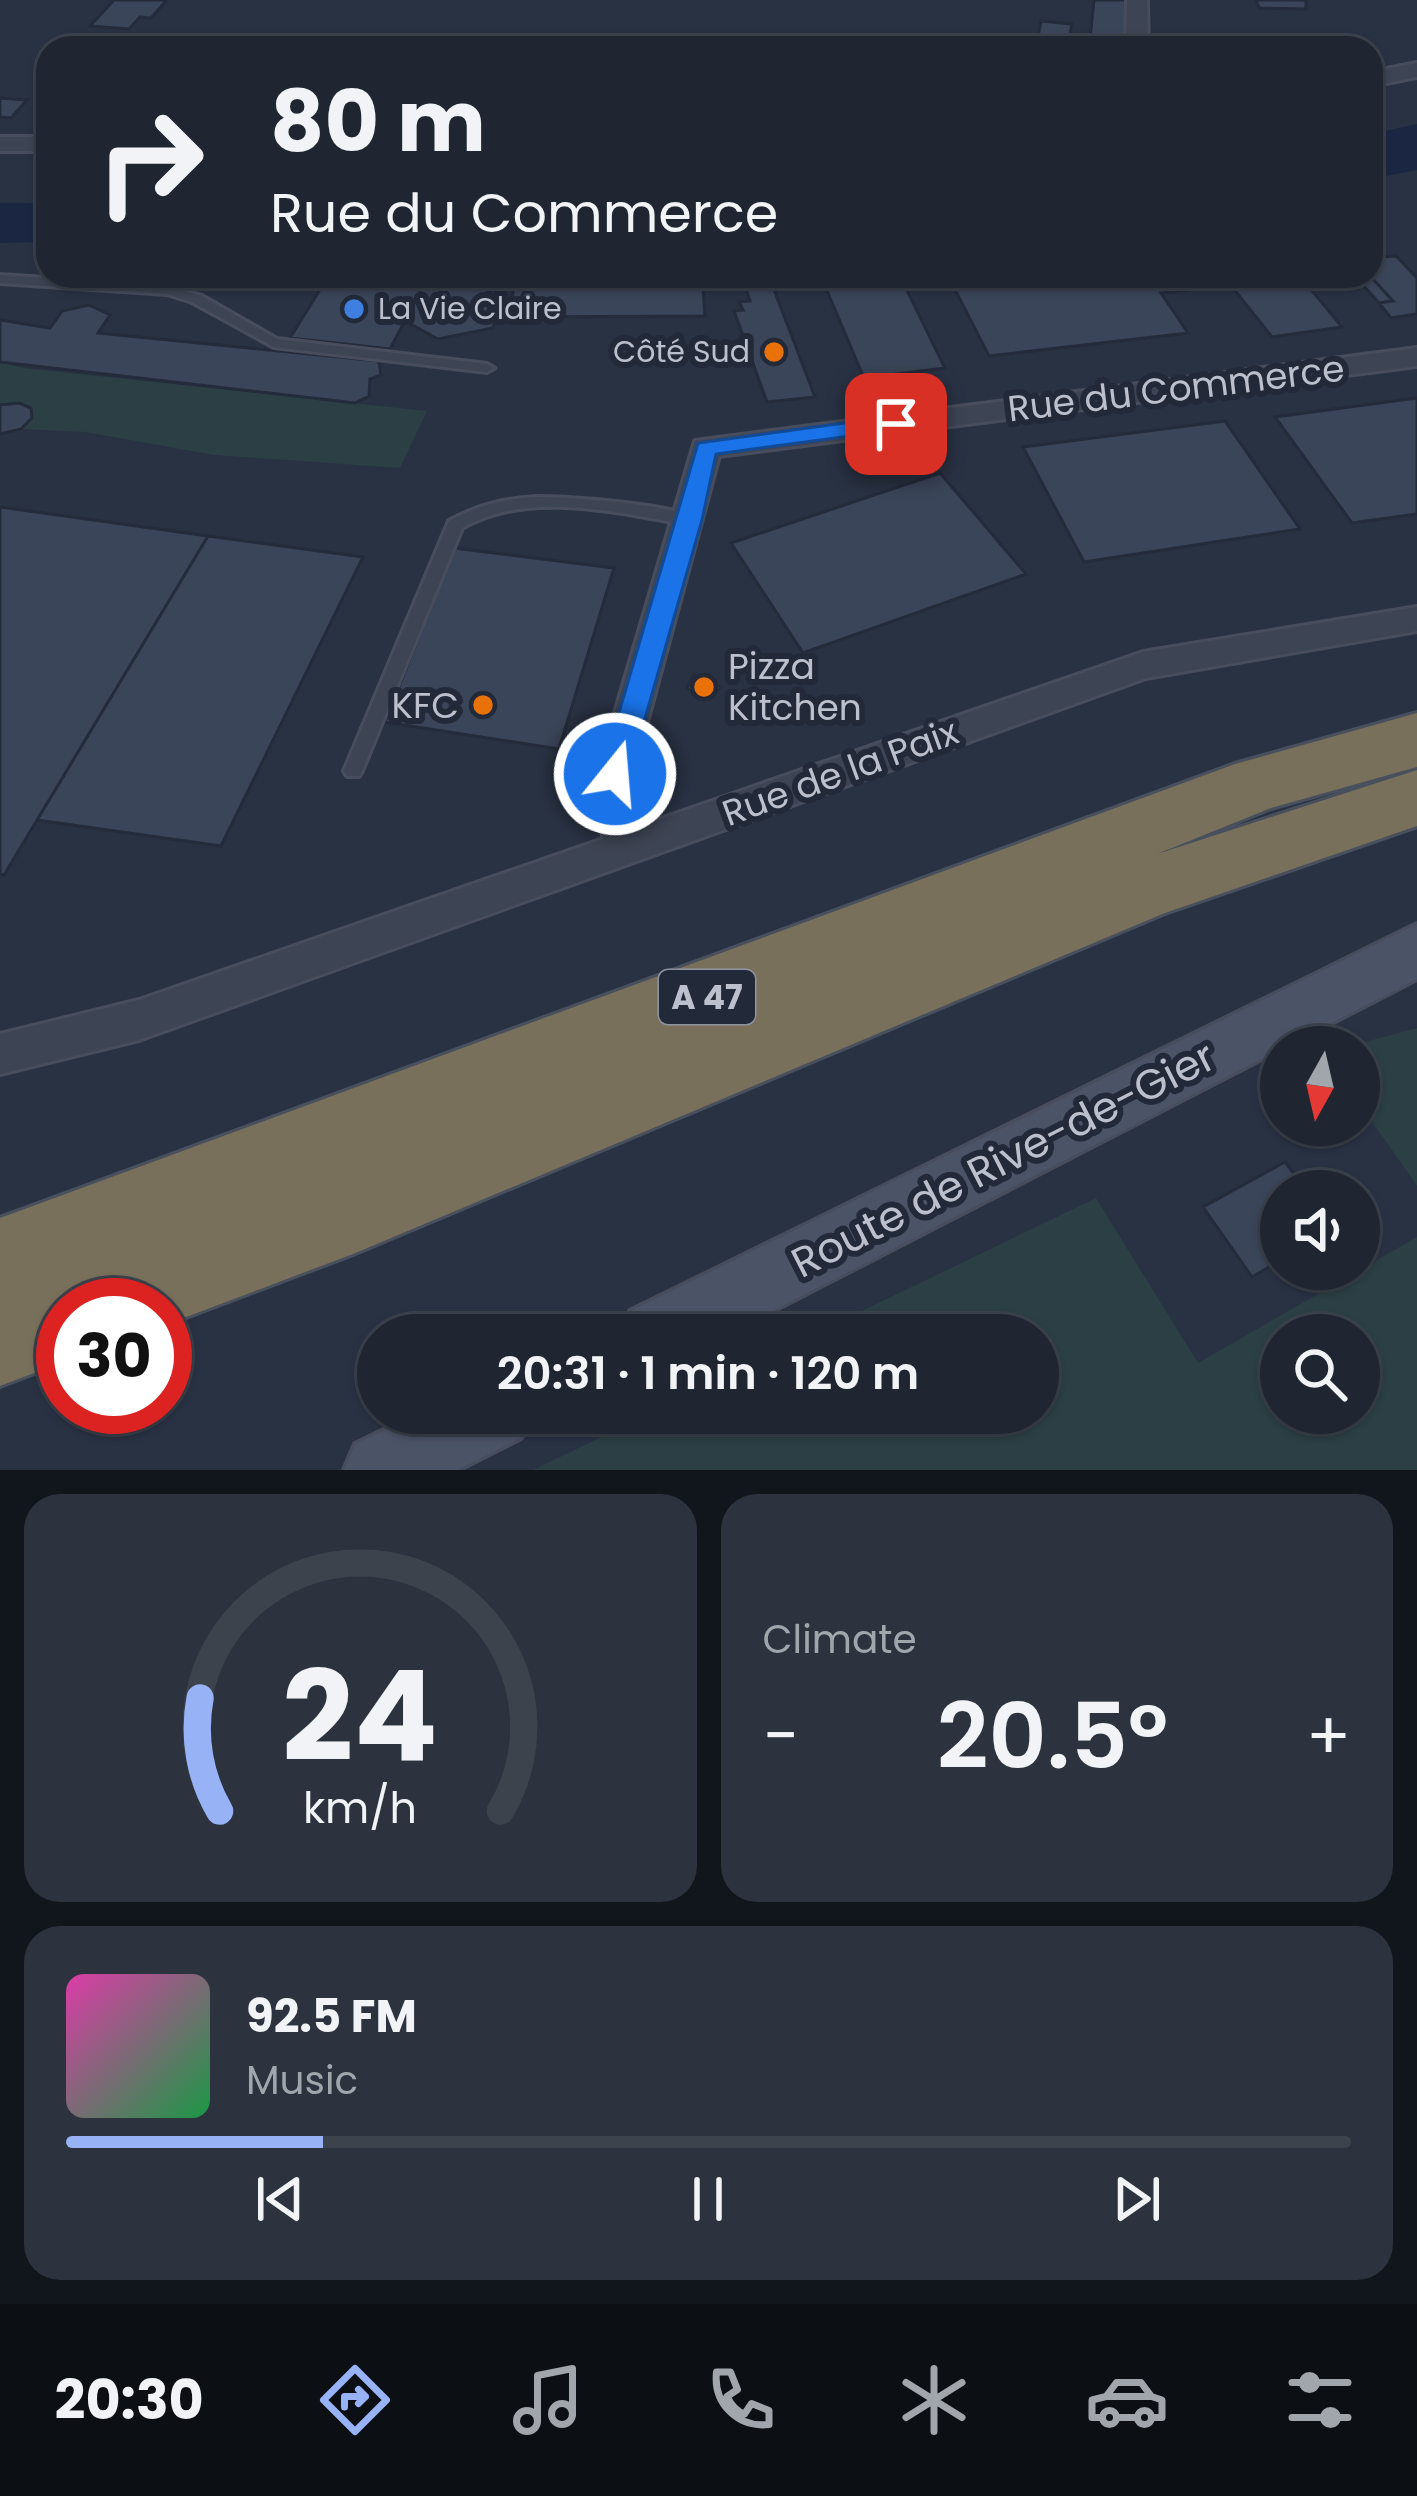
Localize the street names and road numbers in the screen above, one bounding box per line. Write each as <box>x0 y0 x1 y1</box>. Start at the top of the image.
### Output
street label: Rue du Commerce <box>1005 343 1347 434</box>
street label: Rue de la Paix <box>715 706 965 839</box>
road number: A 47 <box>659 970 755 1024</box>
street label: Route de Rive-de-Gier <box>781 1027 1225 1292</box>

